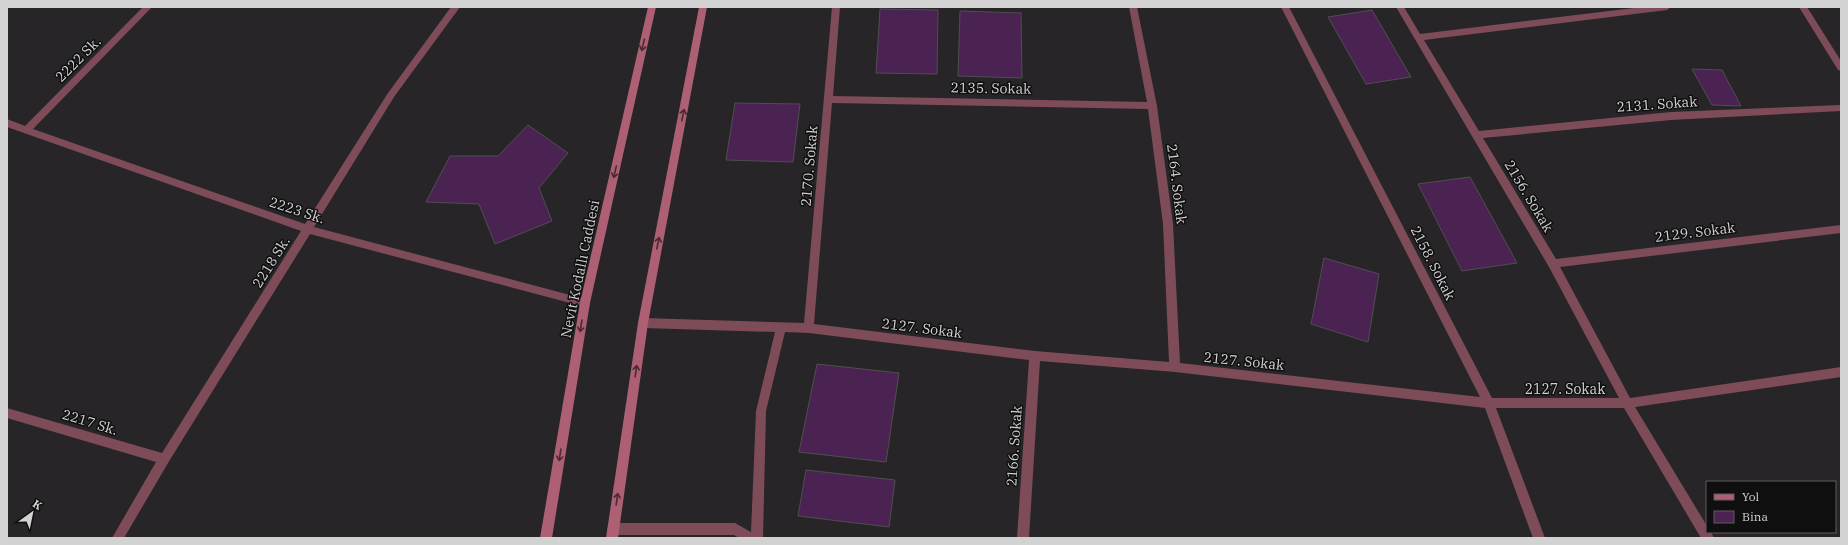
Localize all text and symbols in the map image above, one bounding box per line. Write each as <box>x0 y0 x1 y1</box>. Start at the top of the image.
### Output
street label: 2222 Sk. <box>51 32 105 86</box>
one-way arrow <box>639 38 647 51</box>
street label: 2135. Sokak <box>950 78 1032 98</box>
street label: 2131. Sokak <box>1616 92 1699 116</box>
one-way arrow <box>679 109 687 122</box>
street label: 2170. Sokak <box>797 124 822 207</box>
street label: 2164. Sokak <box>1163 143 1191 226</box>
street label: 2156. Sokak <box>1500 157 1558 236</box>
one-way arrow <box>610 165 618 178</box>
street label: 2223 Sk. <box>267 193 327 227</box>
street label: Nevit Kodallı Caddesi <box>557 198 603 340</box>
street label: 2129. Sokak <box>1654 218 1737 246</box>
street label: 2158. Sokak <box>1407 223 1460 304</box>
street label: 2218 Sk. <box>248 233 294 291</box>
one-way arrow <box>654 237 662 250</box>
street label: 2127. Sokak <box>881 314 964 342</box>
one-way arrow <box>577 319 585 332</box>
street label: 2127. Sokak <box>1203 348 1286 374</box>
one-way arrow <box>632 365 640 378</box>
street label: 2127. Sokak <box>1525 380 1606 398</box>
street label: 2166. Sokak <box>1002 404 1026 487</box>
street label: 2217 Sk. <box>60 405 120 439</box>
one-way arrow <box>556 448 564 461</box>
legend <box>1706 481 1836 533</box>
text: Yol <box>1742 489 1760 504</box>
north arrow <box>12 493 52 533</box>
one-way arrow <box>613 493 621 506</box>
text: K <box>30 496 45 513</box>
text: Bina <box>1742 509 1768 524</box>

